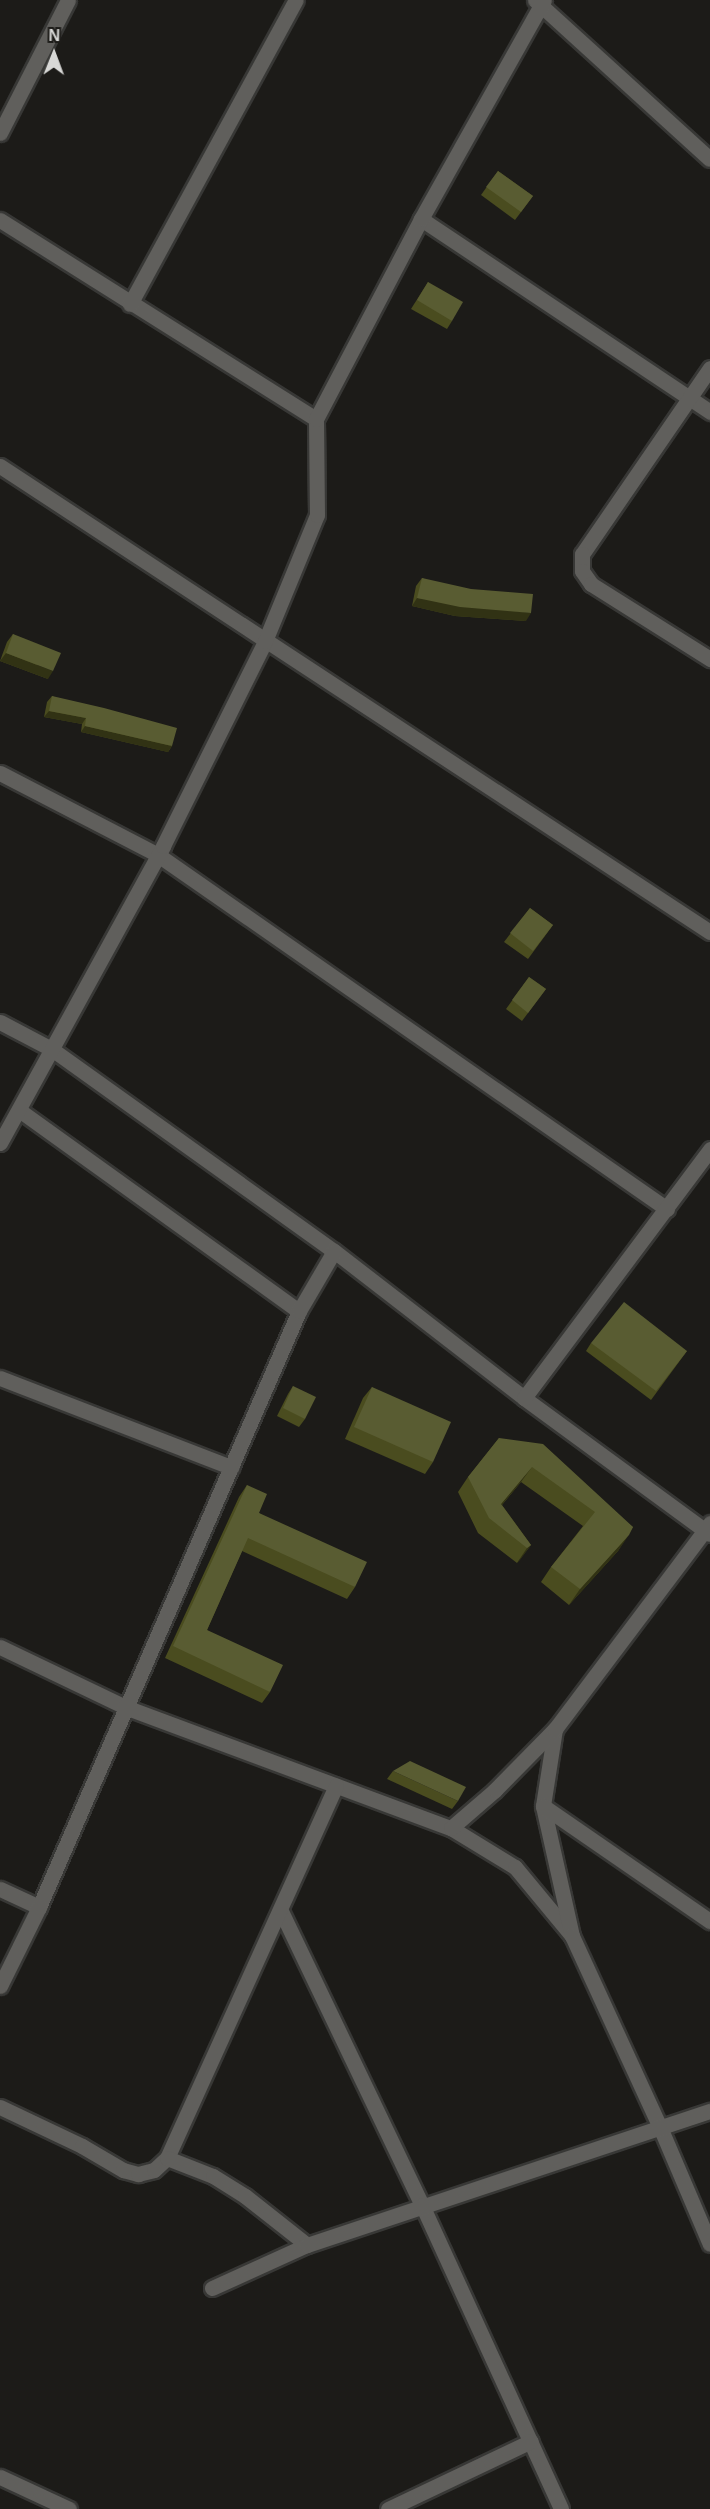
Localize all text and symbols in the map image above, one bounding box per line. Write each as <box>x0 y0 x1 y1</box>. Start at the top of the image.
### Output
north arrow <box>24 24 84 84</box>
text: N <box>48 27 60 44</box>

